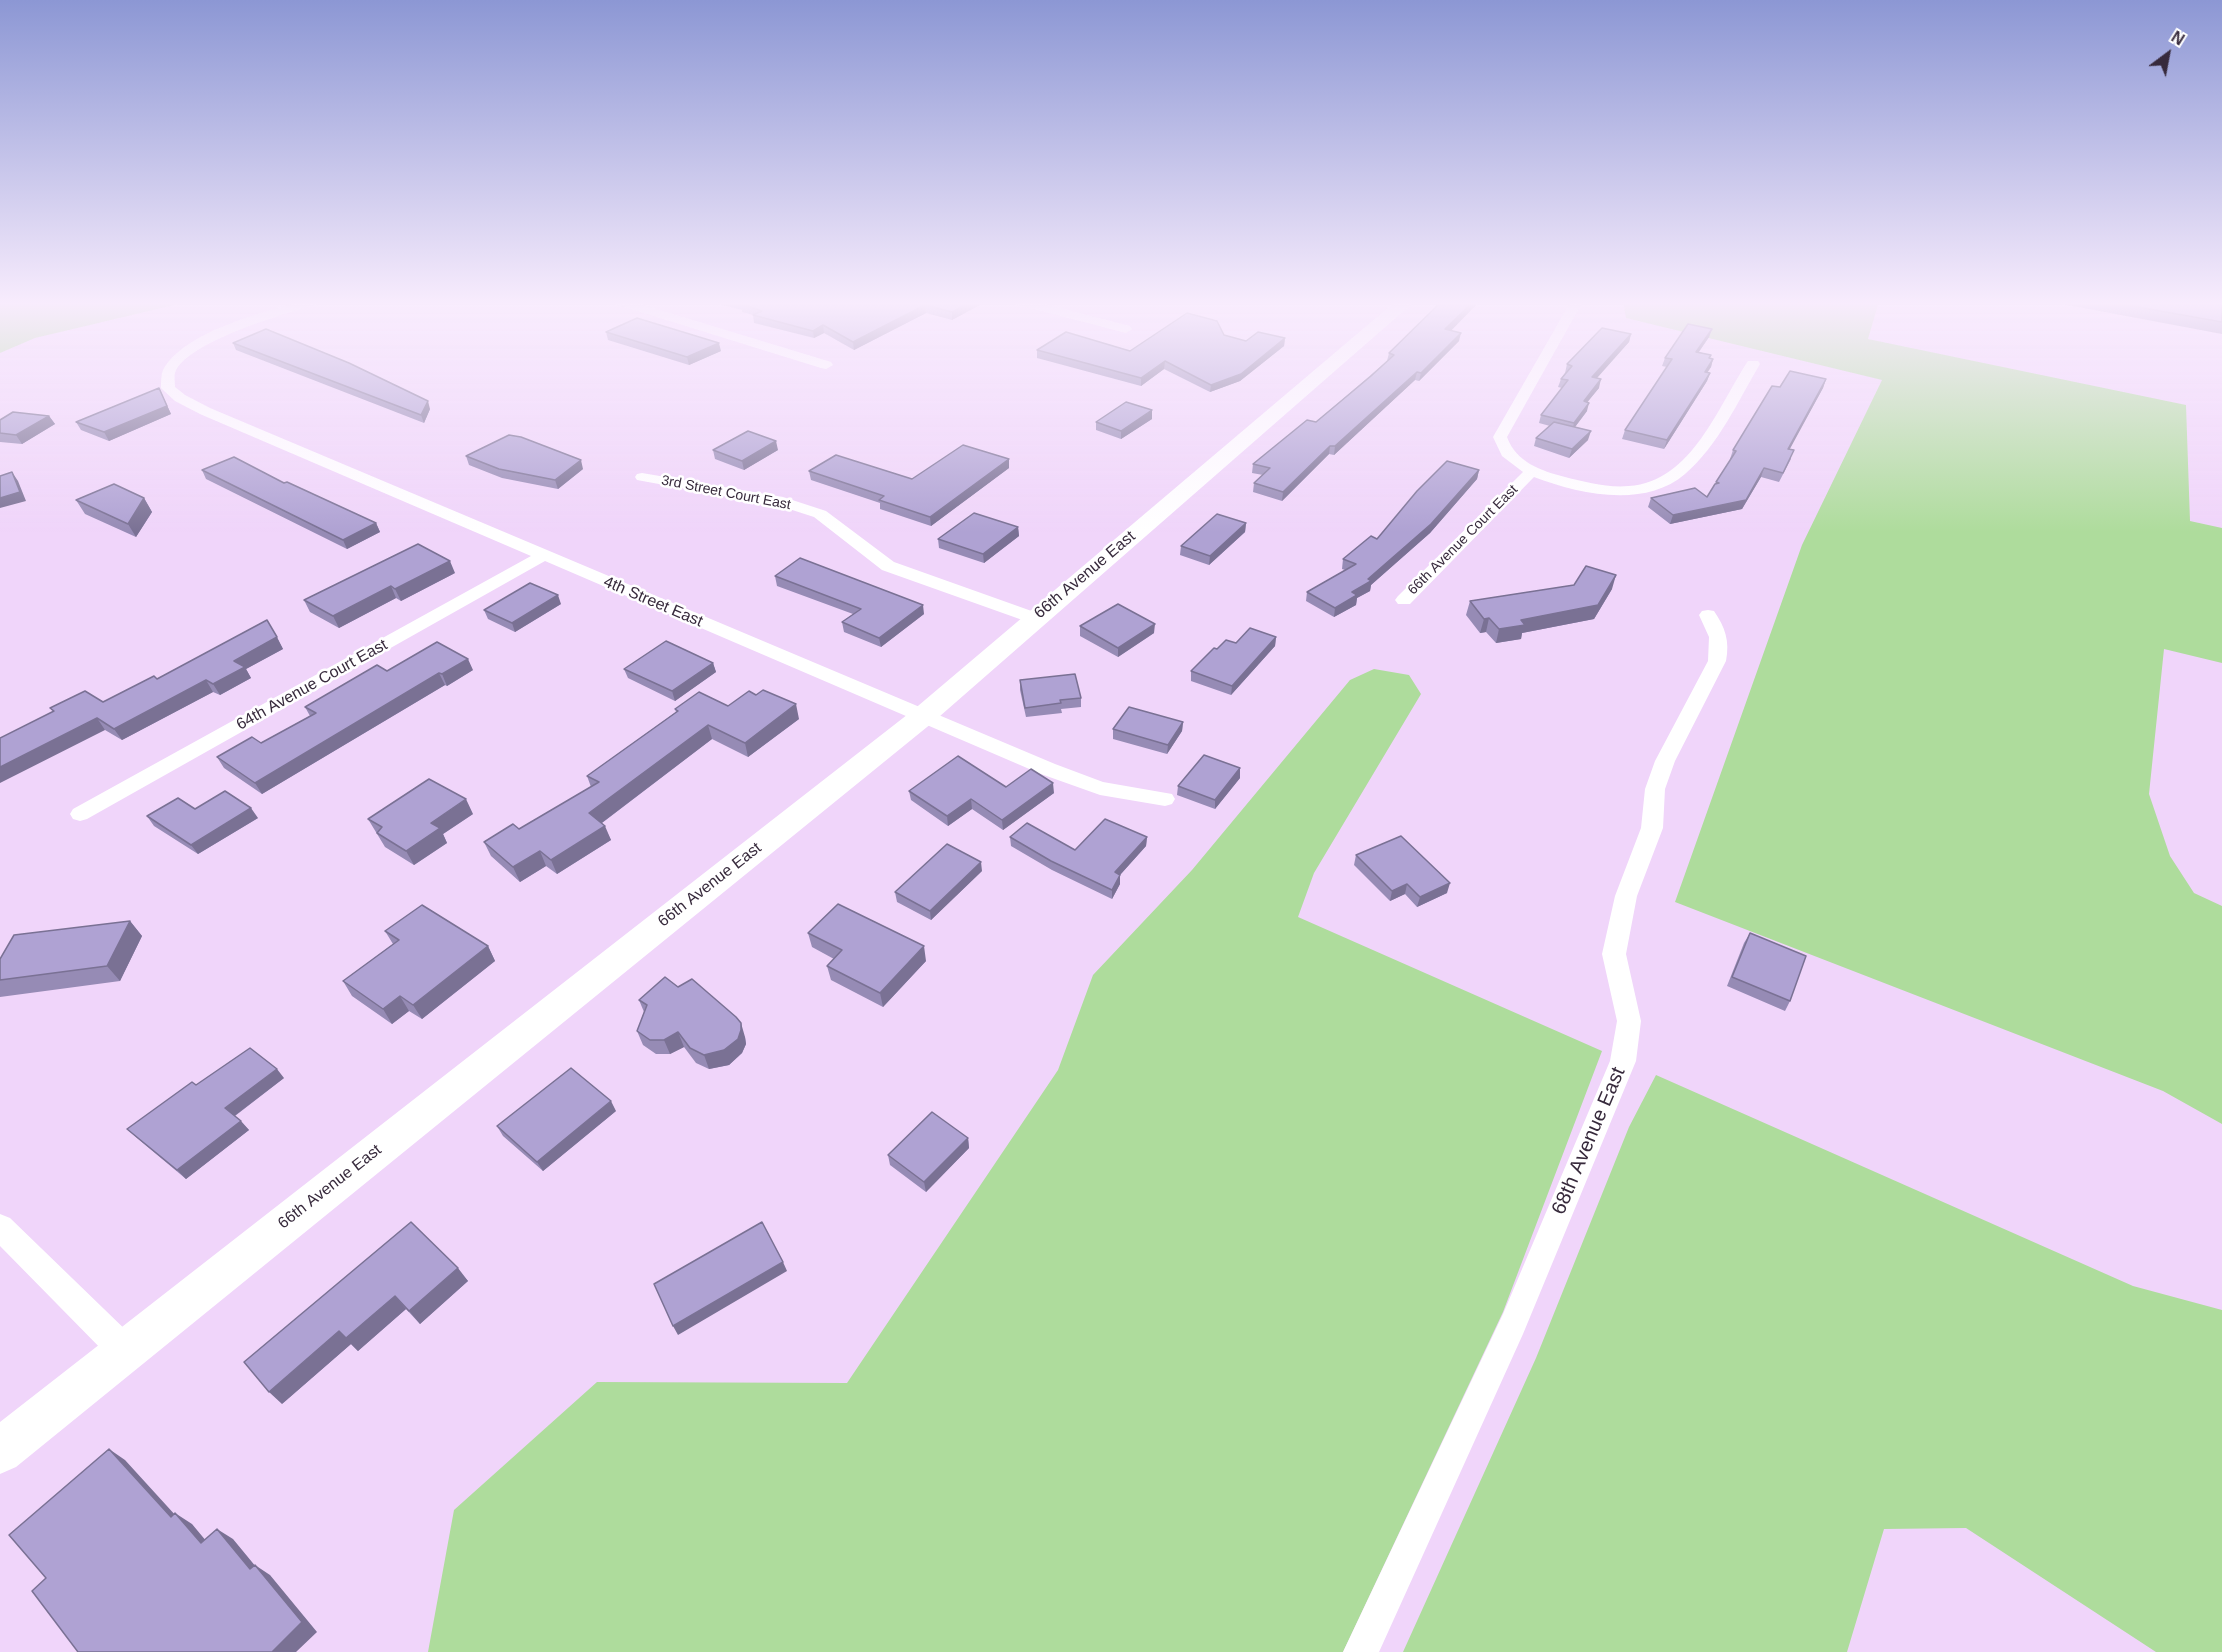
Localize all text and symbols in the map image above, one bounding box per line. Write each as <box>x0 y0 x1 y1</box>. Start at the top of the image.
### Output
north arrow <box>2138 24 2198 84</box>
text: N <box>2168 28 2187 49</box>
street label: 3rd Street Court East <box>660 472 792 514</box>
street label: 66th Avenue Court East <box>1405 482 1521 598</box>
street label: 66th Avenue East <box>1031 527 1139 623</box>
street label: 4th Street East <box>601 572 705 632</box>
street label: 64th Avenue Court East <box>233 635 391 735</box>
street label: 66th Avenue East <box>654 839 766 931</box>
street label: 68th Avenue East <box>1547 1064 1631 1218</box>
street label: 66th Avenue East <box>274 1141 386 1233</box>

